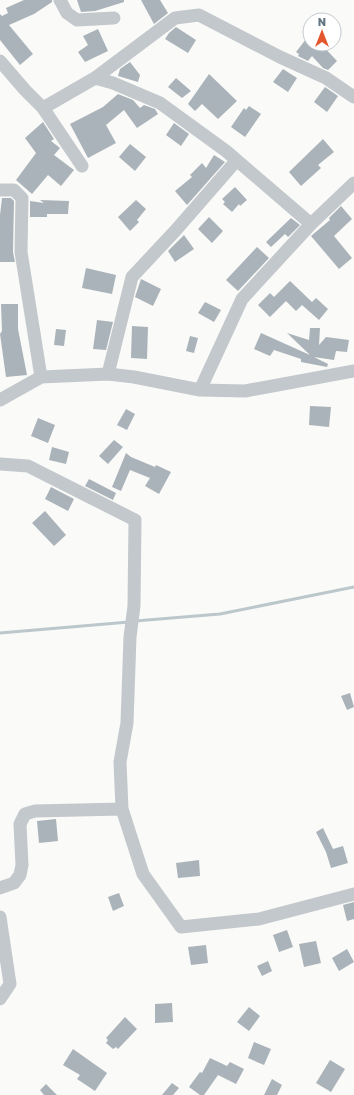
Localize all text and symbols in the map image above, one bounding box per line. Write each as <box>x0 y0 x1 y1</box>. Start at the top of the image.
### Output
north arrow <box>302 12 342 52</box>
text: N <box>318 15 326 28</box>

